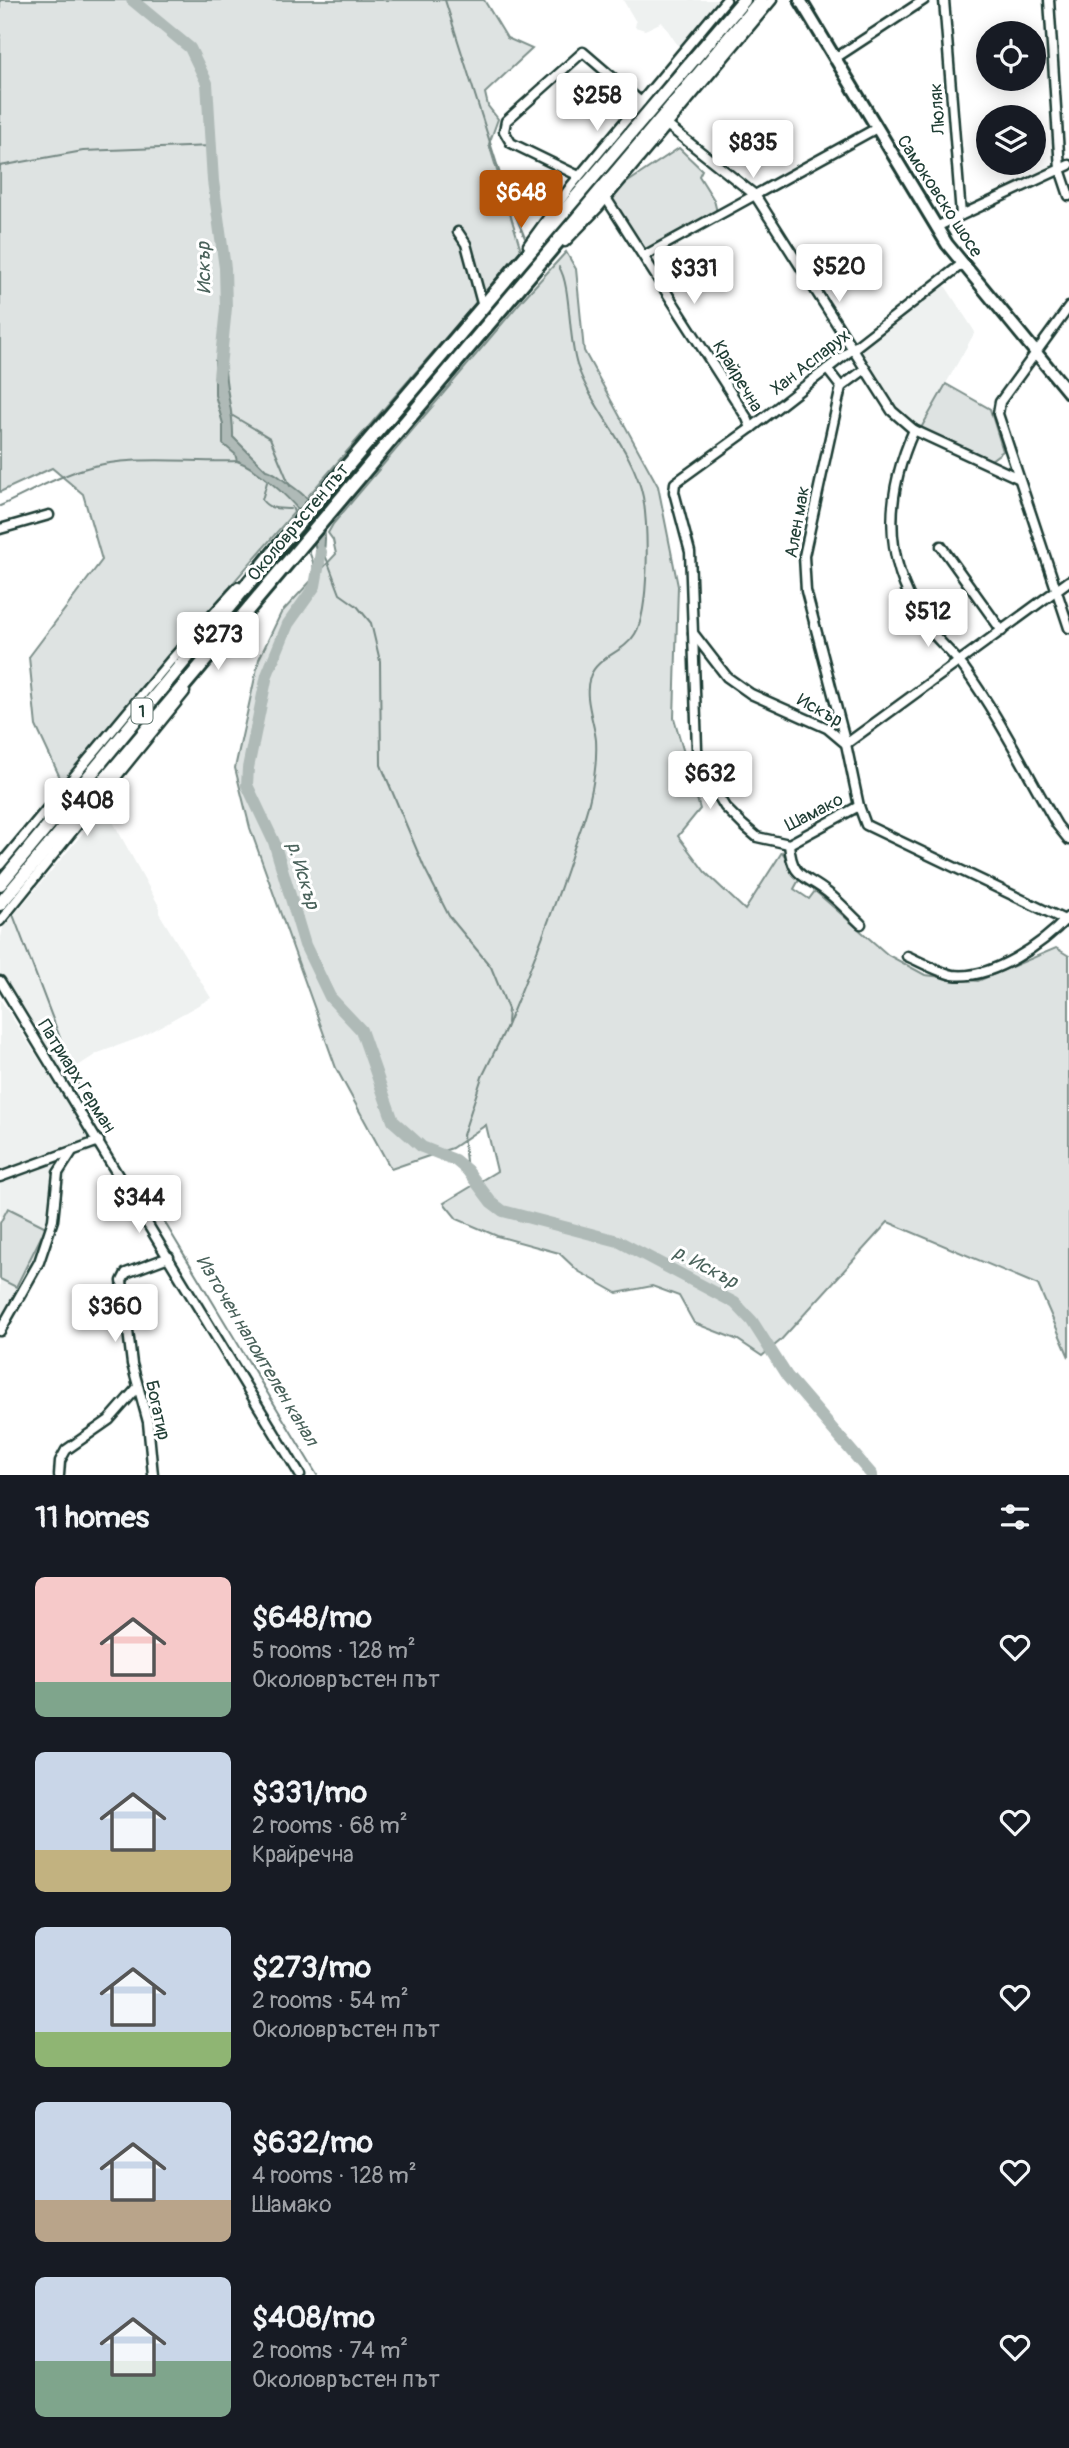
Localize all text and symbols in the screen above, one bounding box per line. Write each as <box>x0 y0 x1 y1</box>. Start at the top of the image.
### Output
map controls <box>976 21 1046 175</box>
button: locate <box>976 21 1046 91</box>
pin: $258 <box>556 74 638 133</box>
text: $258 <box>572 81 622 110</box>
street label: Люляк <box>924 82 951 137</box>
button: layers <box>976 105 1046 175</box>
pin: $835 <box>712 120 794 180</box>
text: $835 <box>728 128 778 157</box>
street label: Самоковско шосе <box>891 131 988 262</box>
pin: $648 <box>480 170 562 230</box>
text: $648 <box>496 178 546 207</box>
water label: Искър <box>192 241 216 294</box>
pin: $520 <box>798 244 880 304</box>
pin: $331 <box>653 246 735 306</box>
text: $520 <box>812 252 866 281</box>
text: $331 <box>670 254 718 283</box>
street label: Хан Аспарух <box>766 324 855 401</box>
street label: Крайречна <box>707 336 768 416</box>
street label: Околовръстен път <box>242 459 354 586</box>
street label: Ален мак <box>780 484 815 560</box>
pin: $512 <box>887 590 969 649</box>
text: $512 <box>905 597 951 626</box>
pin: $273 <box>177 612 259 672</box>
text: $273 <box>193 620 243 649</box>
street label: Искър <box>793 689 847 732</box>
road number: 1 <box>132 698 152 724</box>
pin: $632 <box>669 752 751 811</box>
text: $632 <box>684 759 736 788</box>
pin: $408 <box>46 778 128 838</box>
text: $408 <box>60 786 114 815</box>
street label: Шамако <box>781 788 847 837</box>
water label: р. Искър <box>282 839 325 913</box>
street label: Патриарх Герман <box>32 1015 121 1137</box>
pin: $344 <box>98 1176 180 1235</box>
text: $344 <box>113 1183 165 1212</box>
water label: р. Искър <box>670 1240 742 1294</box>
water label: Източен напоителен канал <box>191 1251 325 1452</box>
pin: $360 <box>74 1284 156 1344</box>
text: $360 <box>88 1292 142 1321</box>
street label: Богатир <box>140 1378 175 1442</box>
icon: filters <box>996 1498 1034 1536</box>
text: 11 homes <box>35 1499 149 1536</box>
text: $648/mo <box>252 1599 372 1636</box>
icon: home <box>91 1605 175 1689</box>
icon: heart <box>996 1628 1034 1666</box>
text: 5 rooms · 128 m² <box>252 1636 416 1665</box>
text: Околовръстен път <box>252 1665 440 1694</box>
text: $331/mo <box>252 1774 367 1811</box>
icon: home <box>91 1780 175 1864</box>
icon: heart <box>996 1803 1034 1841</box>
text: 2 rooms · 68 m² <box>252 1811 408 1840</box>
text: Крайречна <box>252 1840 354 1869</box>
text: $273/mo <box>252 1949 371 1986</box>
icon: home <box>91 1955 175 2039</box>
icon: heart <box>996 1978 1034 2016</box>
text: 2 rooms · 54 m² <box>252 1986 409 2015</box>
text: Околовръстен път <box>252 2015 440 2044</box>
text: $632/mo <box>252 2124 373 2161</box>
icon: home <box>91 2130 175 2214</box>
icon: heart <box>996 2153 1034 2191</box>
text: 4 rooms · 128 m² <box>252 2161 417 2190</box>
text: Шамако <box>252 2190 332 2219</box>
text: $408/mo <box>252 2299 375 2336</box>
icon: home <box>91 2305 175 2389</box>
icon: heart <box>996 2328 1034 2366</box>
text: 2 rooms · 74 m² <box>252 2336 408 2365</box>
text: Околовръстен път <box>252 2365 440 2394</box>

